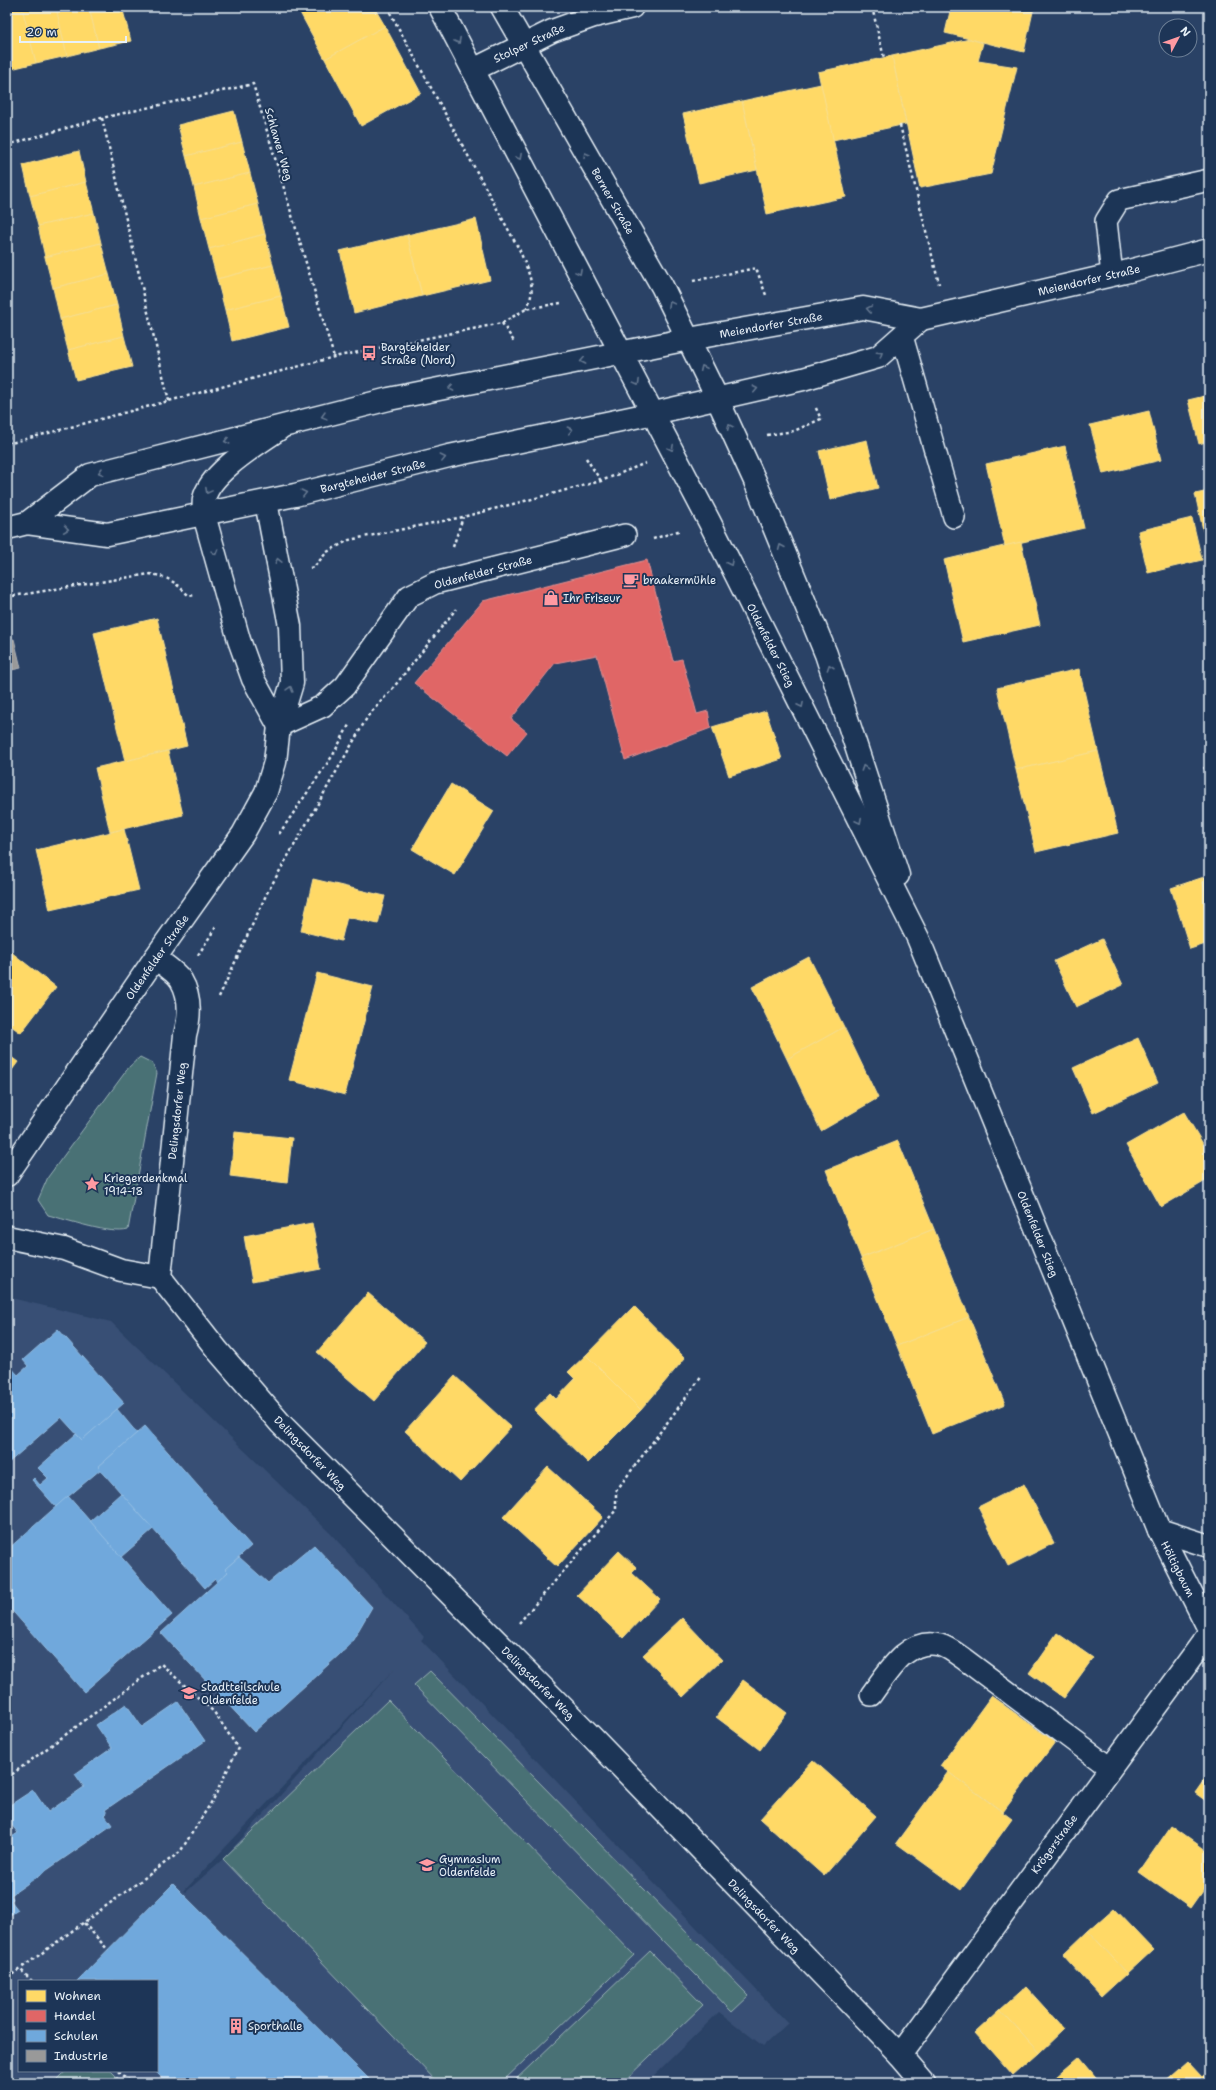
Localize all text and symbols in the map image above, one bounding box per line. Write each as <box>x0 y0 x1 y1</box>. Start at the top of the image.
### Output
scale bar <box>20 18 126 44</box>
north arrow <box>1158 18 1198 58</box>
street label: Stolper Straße <box>491 20 567 67</box>
text: 20 m <box>26 24 57 40</box>
text: N <box>1177 24 1194 40</box>
one-way arrow <box>453 37 461 45</box>
street label: Schlawer Weg <box>261 106 296 183</box>
one-way arrow <box>514 152 521 160</box>
one-way arrow <box>584 152 591 159</box>
street label: Berner Straße <box>587 165 638 237</box>
street label: Meiendorfer Straße <box>1036 261 1142 300</box>
one-way arrow <box>574 268 582 275</box>
one-way arrow <box>668 301 676 309</box>
one-way arrow <box>866 306 872 314</box>
street label: Meiendorfer Straße <box>718 309 824 342</box>
place label: Bargteheider Straße (Nord) <box>381 340 455 368</box>
bus stop icon: Bargteheider Straße (Nord) <box>360 344 378 362</box>
one-way arrow <box>876 351 883 359</box>
one-way arrow <box>580 356 586 364</box>
one-way arrow <box>700 365 708 373</box>
one-way arrow <box>633 379 640 386</box>
one-way arrow <box>448 383 454 391</box>
one-way arrow <box>752 386 758 394</box>
one-way arrow <box>321 411 328 420</box>
one-way arrow <box>727 424 735 431</box>
one-way arrow <box>567 427 573 435</box>
one-way arrow <box>224 436 230 444</box>
one-way arrow <box>666 443 674 451</box>
one-way arrow <box>439 454 446 463</box>
street label: Bargteheider Straße <box>319 456 427 497</box>
one-way arrow <box>98 468 104 476</box>
one-way arrow <box>205 487 213 494</box>
one-way arrow <box>300 489 307 498</box>
one-way arrow <box>63 524 69 533</box>
one-way arrow <box>778 543 786 551</box>
one-way arrow <box>210 549 219 556</box>
street label: Oldenfelder Straße <box>432 552 534 593</box>
one-way arrow <box>274 557 282 564</box>
one-way arrow <box>725 559 733 567</box>
cafe icon: braakermühle <box>622 571 640 589</box>
place label: braakermühle <box>643 573 716 588</box>
shop icon: Ihr Friseur <box>542 589 560 607</box>
place label: Ihr Friseur <box>563 591 621 606</box>
street label: Oldenfelder Stieg <box>743 601 798 690</box>
one-way arrow <box>827 664 835 671</box>
one-way arrow <box>285 686 294 693</box>
one-way arrow <box>796 701 804 708</box>
one-way arrow <box>860 764 869 771</box>
one-way arrow <box>854 817 862 824</box>
street label: Oldenfelder Straße <box>122 912 193 1003</box>
street label: Delingsdorfer Weg <box>165 1061 190 1160</box>
place label: Kriegerdenkmal 1914-18 <box>104 1171 188 1199</box>
place icon: Kriegerdenkmal 1914-18 <box>83 1175 101 1193</box>
street label: Oldenfelder Stieg <box>1013 1189 1062 1280</box>
street label: Delingsdorfer Weg <box>270 1413 349 1494</box>
street label: Höltigbaum <box>1157 1539 1198 1600</box>
street label: Delingsdorfer Weg <box>498 1643 578 1723</box>
place label: Stadtteilschule Oldenfelde <box>201 1680 280 1708</box>
school or university icon: Stadtteilschule Oldenfelde <box>180 1684 198 1702</box>
street label: Krögerstraße <box>1028 1812 1081 1877</box>
place label: Gymnasium Oldenfelde <box>439 1852 501 1880</box>
school or university icon: Gymnasium Oldenfelde <box>418 1856 436 1874</box>
street label: Delingsdorfer Weg <box>724 1876 803 1957</box>
legend <box>18 1980 158 2072</box>
text: Wohnen <box>54 1988 101 2004</box>
text: Handel <box>54 2008 96 2024</box>
building icon: Sporthalle <box>227 2017 245 2035</box>
place label: Sporthalle <box>248 2019 302 2034</box>
text: Schulen <box>54 2028 98 2044</box>
text: Industrie <box>54 2048 108 2064</box>

